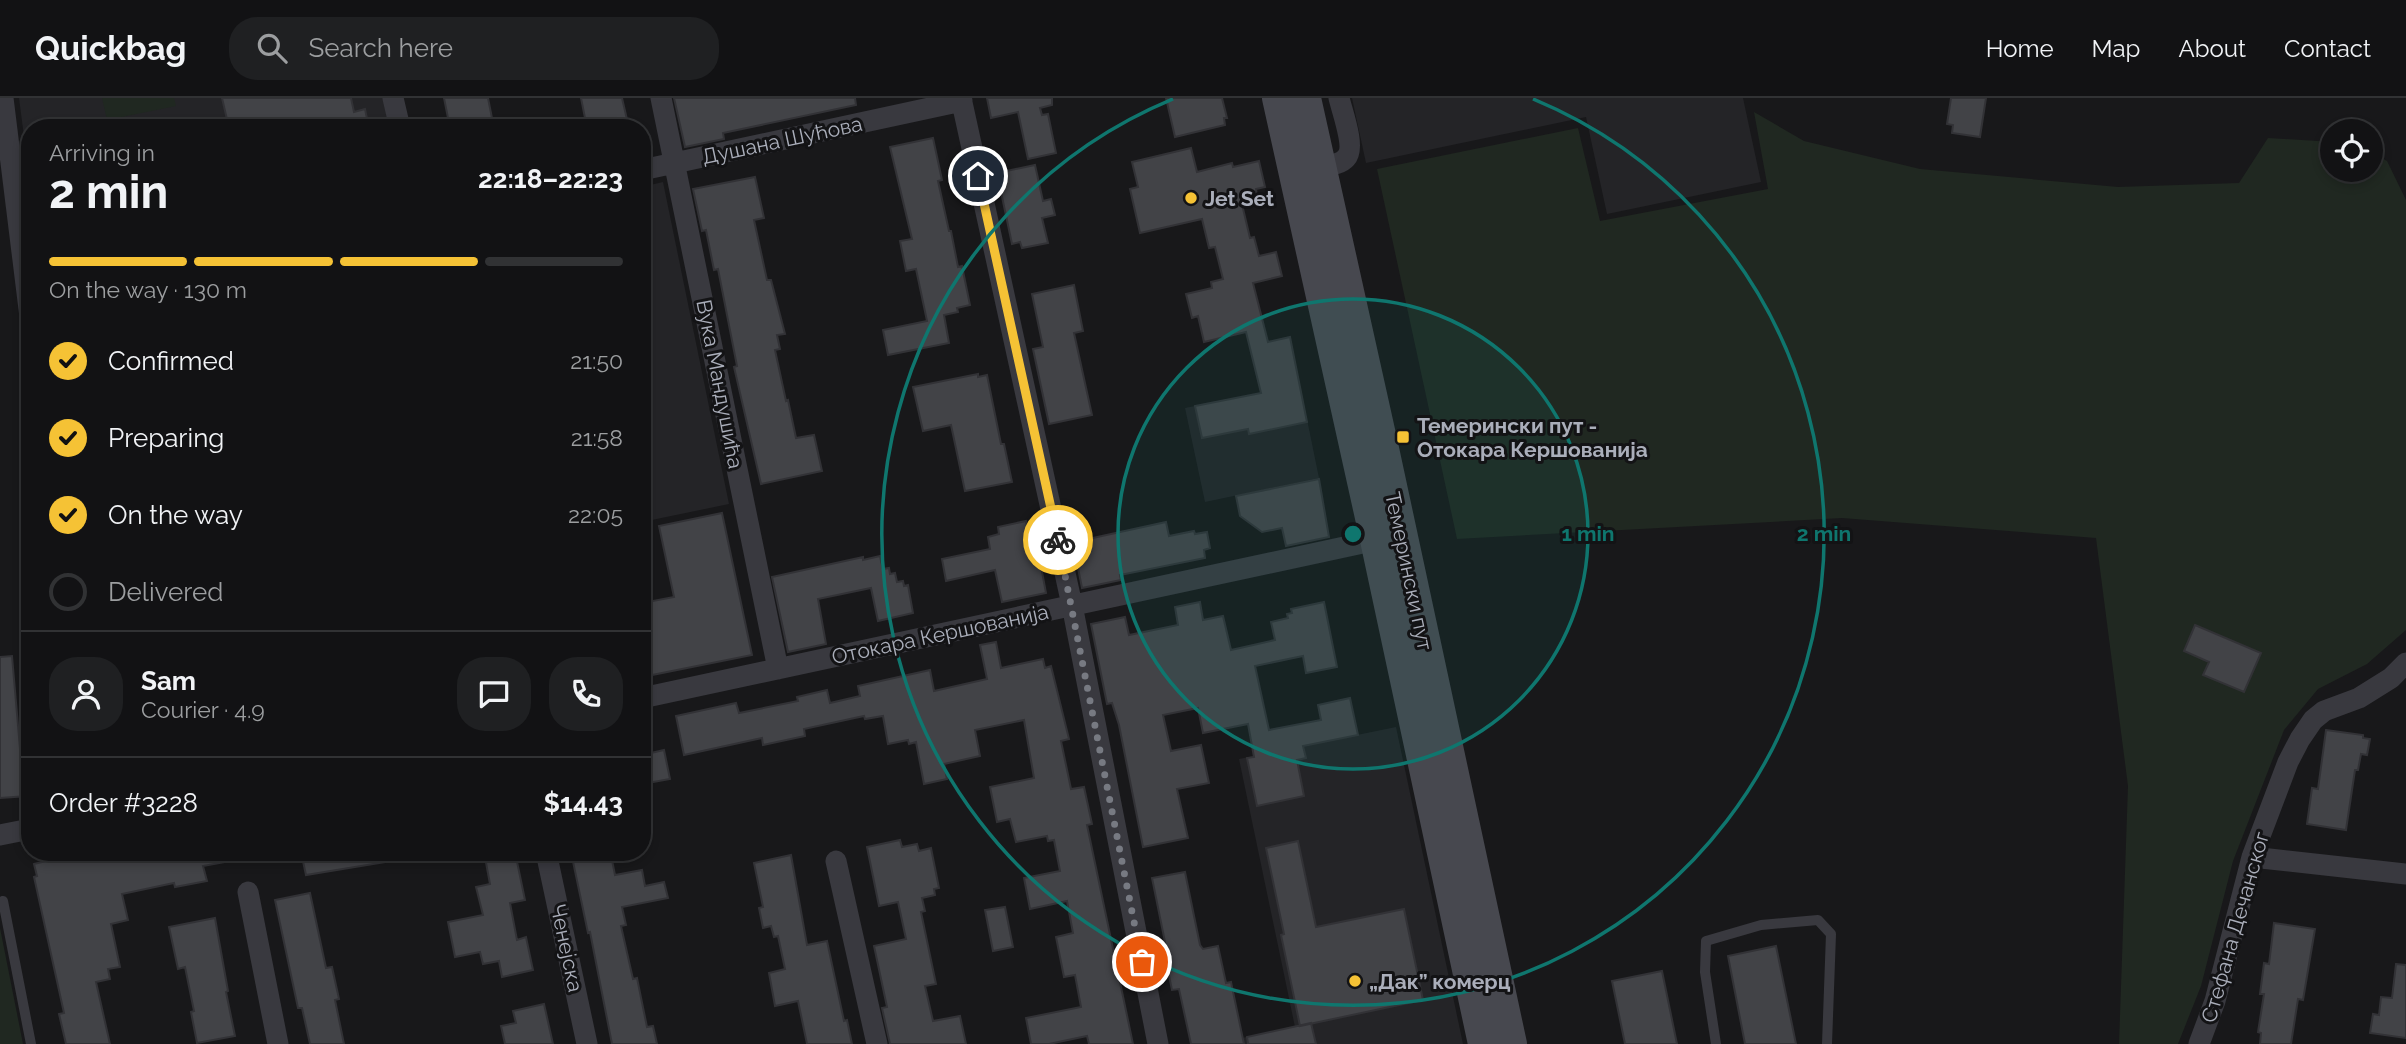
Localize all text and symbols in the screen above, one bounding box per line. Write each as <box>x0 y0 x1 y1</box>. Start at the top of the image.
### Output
search box <box>229 17 719 80</box>
text: Quickbag <box>35 29 187 68</box>
icon: search <box>253 29 291 67</box>
text: Search here <box>309 33 453 63</box>
text: Home <box>1986 34 2054 63</box>
text: Map <box>2092 34 2140 63</box>
text: About <box>2178 34 2246 63</box>
text: Contact <box>2284 34 2371 63</box>
street label: Душана Шућова <box>700 111 864 169</box>
map controls <box>2320 119 2383 182</box>
button: locate <box>2320 119 2383 182</box>
text: Arriving in <box>49 139 155 166</box>
pin <box>948 146 1008 206</box>
icon: home <box>959 157 997 195</box>
text: 22:18–22:23 <box>478 164 623 194</box>
text: 2 min <box>49 165 168 219</box>
place label: Jet Set <box>1205 186 1274 211</box>
marker: Jet Set <box>1183 190 1199 206</box>
text: On the way · 130 m <box>49 276 247 303</box>
street label: Вука Мандушића <box>691 297 749 471</box>
icon: check <box>49 342 87 380</box>
text: Confirmed <box>108 346 234 376</box>
text: 21:50 <box>570 347 623 374</box>
place label: Темерински пут - Отокара Кершованија <box>1417 413 1648 462</box>
icon: check <box>49 419 87 457</box>
text: Preparing <box>108 423 224 453</box>
text: 21:58 <box>571 424 623 451</box>
marker: Темерински пут - Отокара Кершованија <box>1395 429 1411 445</box>
street label: Темерински пут <box>1380 490 1438 652</box>
icon: check <box>49 496 87 534</box>
text: On the way <box>108 500 243 530</box>
text: 22:05 <box>568 501 623 528</box>
courier <box>1023 505 1093 575</box>
icon: bike <box>1039 521 1077 559</box>
text: 1 min <box>1561 521 1615 546</box>
text: 2 min <box>1797 521 1851 546</box>
centre of rings <box>1341 522 1365 546</box>
text: Delivered <box>108 577 223 607</box>
street label: Отокара Кершованија <box>829 599 1051 669</box>
button: person <box>49 657 123 731</box>
button: chat <box>457 657 531 731</box>
button: phone <box>549 657 623 731</box>
text: Sam <box>141 666 196 696</box>
text: Courier · 4.9 <box>141 696 265 723</box>
text: Order #3228 <box>49 788 198 818</box>
text: $14.43 <box>544 788 623 818</box>
street label: Стефана Дечанског <box>2196 828 2274 1025</box>
street label: Ченејска <box>546 902 588 994</box>
pin <box>1112 932 1172 992</box>
icon: bag <box>1123 943 1161 981</box>
place label: „Дак” комерц <box>1369 969 1511 994</box>
marker: „Дак” комерц <box>1347 973 1363 989</box>

